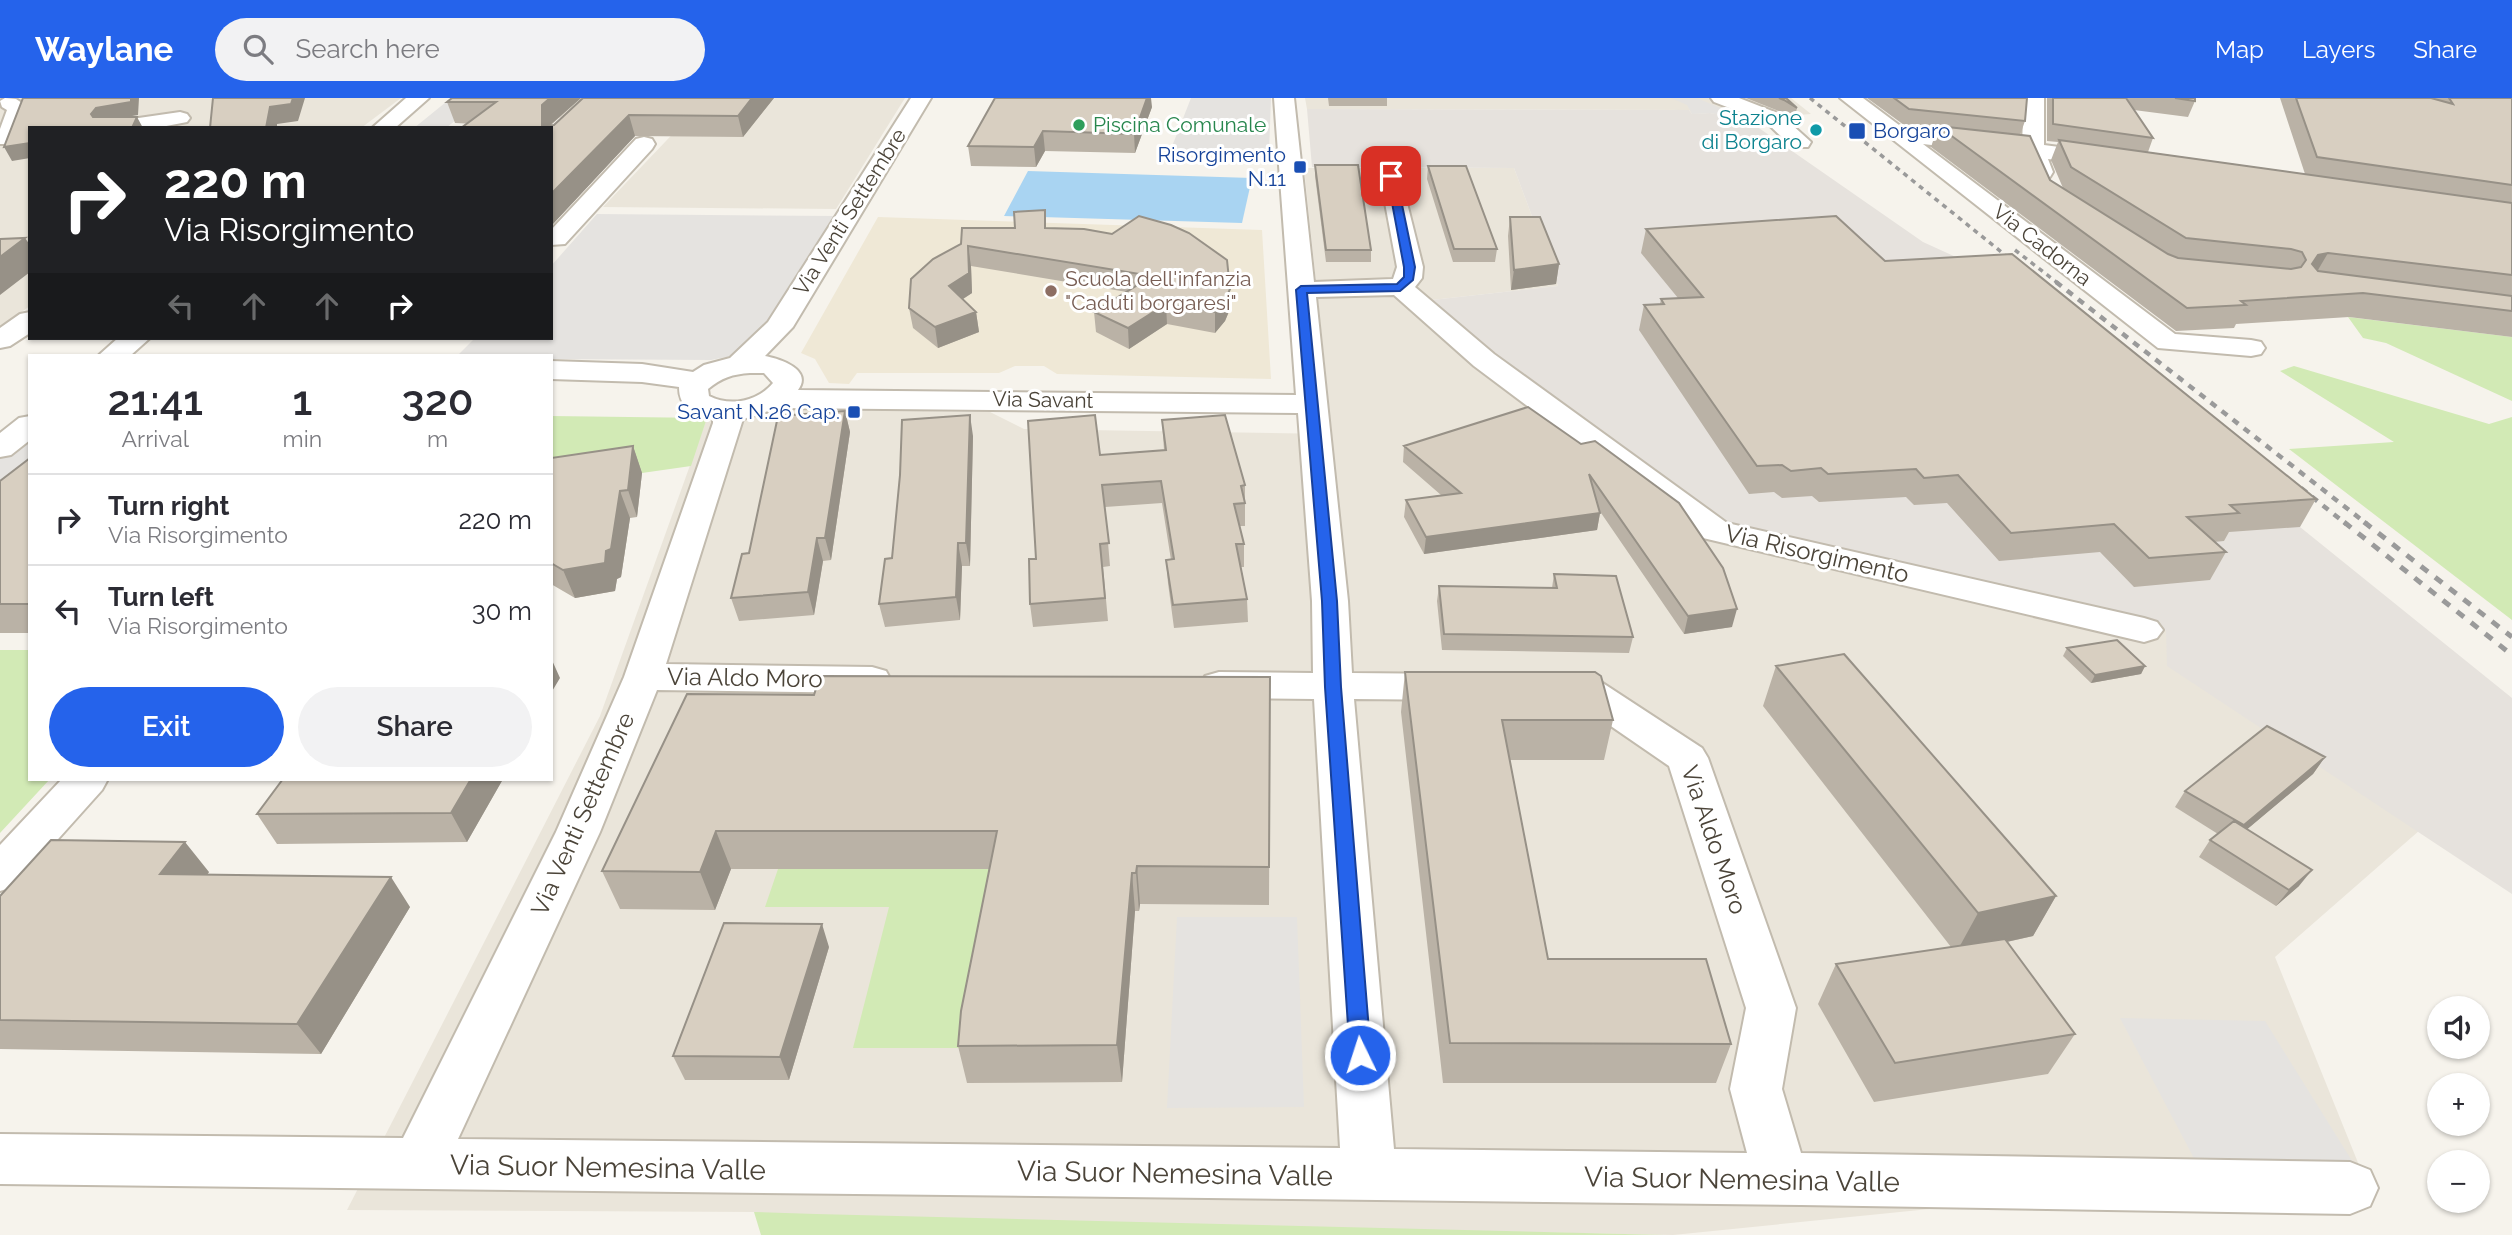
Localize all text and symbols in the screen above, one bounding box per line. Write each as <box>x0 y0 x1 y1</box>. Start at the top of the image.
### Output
search box <box>215 18 705 81</box>
text: Waylane <box>35 30 173 69</box>
icon: search <box>239 30 277 68</box>
text: Search here <box>295 34 440 64</box>
text: Map <box>2215 35 2264 64</box>
text: Layers <box>2302 35 2375 64</box>
text: Share <box>2413 35 2477 64</box>
place label: Stazione di Borgaro <box>1701 105 1802 154</box>
place label: Piscina Comunale <box>1093 112 1266 137</box>
marker: Piscina Comunale <box>1071 117 1087 133</box>
place label: Borgaro <box>1873 118 1951 143</box>
marker: Borgaro <box>1847 121 1867 141</box>
marker: Stazione di Borgaro <box>1808 122 1824 138</box>
street label: Via Venti Settembre <box>788 124 911 300</box>
place label: Risorgimento N.11 <box>1157 142 1286 191</box>
pin <box>1361 146 1421 206</box>
text: 220 m <box>164 152 307 209</box>
icon: right <box>49 154 140 245</box>
icon: arrive <box>1372 157 1410 195</box>
marker: Risorgimento N.11 <box>1292 159 1308 175</box>
street label: Via Cadorna <box>1988 198 2097 291</box>
text: Via Risorgimento <box>164 211 414 248</box>
place label: Scuola dell'infanzia "Caduti borgaresi" <box>1065 266 1251 315</box>
marker: Scuola dell'infanzia "Caduti borgaresi" <box>1043 283 1059 299</box>
icon: left <box>162 287 200 325</box>
icon: ahead <box>235 287 273 325</box>
icon: ahead <box>308 287 346 325</box>
icon: right <box>381 287 419 325</box>
text: 21:41 <box>107 376 203 425</box>
text: 1 <box>292 376 312 425</box>
text: 320 <box>402 376 474 425</box>
street label: Via Savant <box>992 386 1094 413</box>
place label: Savant N.26 Cap. <box>677 399 840 424</box>
marker: Savant N.26 Cap. <box>846 404 862 420</box>
text: Arrival <box>122 425 189 452</box>
text: min <box>283 425 322 452</box>
text: m <box>427 425 448 452</box>
text: Turn right <box>108 491 229 521</box>
icon: right <box>49 501 87 539</box>
text: 220 m <box>458 505 532 535</box>
street label: Via Risorgimento <box>1722 518 1912 589</box>
text: Via Risorgimento <box>108 521 288 548</box>
text: Turn left <box>108 582 214 612</box>
icon: left <box>49 592 87 630</box>
text: 30 m <box>472 596 532 626</box>
text: Via Risorgimento <box>108 612 288 639</box>
street label: Via Aldo Moro <box>667 662 823 693</box>
button: Exit <box>49 687 284 767</box>
button: Share <box>298 687 532 767</box>
street label: Via Venti Settembre <box>525 708 640 920</box>
street label: Via Aldo Moro <box>1675 762 1753 918</box>
map controls <box>2427 996 2490 1213</box>
button: sound <box>2427 996 2490 1059</box>
position arrow <box>1323 1018 1397 1092</box>
button: + <box>2427 1073 2490 1136</box>
street label: Via Suor Nemesina Valle <box>450 1148 766 1187</box>
button: − <box>2427 1150 2490 1213</box>
street label: Via Suor Nemesina Valle <box>1017 1154 1333 1193</box>
street label: Via Suor Nemesina Valle <box>1584 1160 1900 1199</box>

